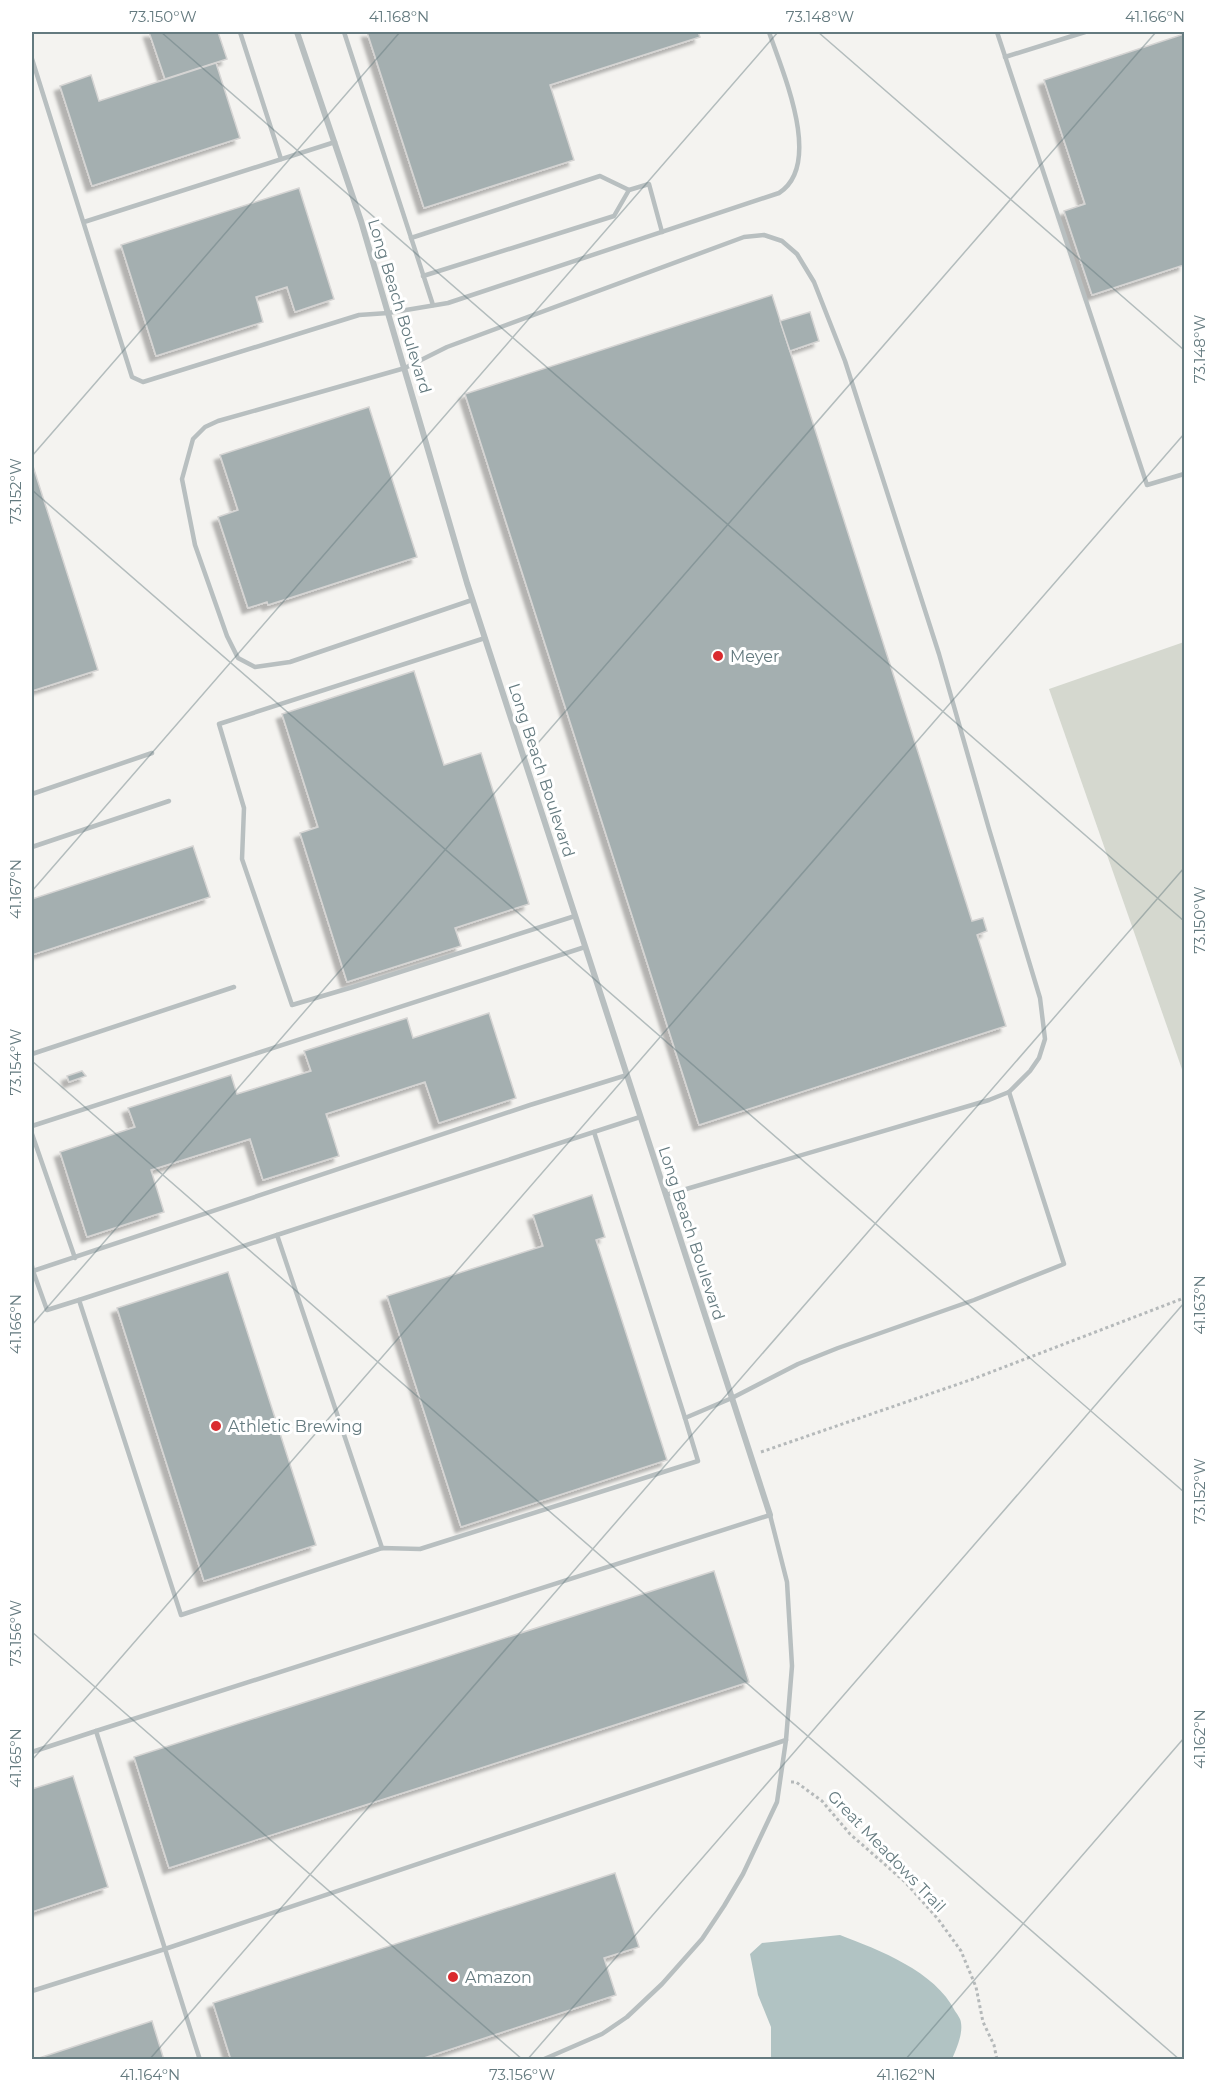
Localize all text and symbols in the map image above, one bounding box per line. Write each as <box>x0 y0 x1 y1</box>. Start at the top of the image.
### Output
text: 73.150°W <box>129 7 197 26</box>
text: 41.168°N <box>369 7 429 26</box>
text: 73.148°W <box>786 7 855 26</box>
text: 41.166°N <box>1125 7 1185 26</box>
street label: Long Beach Boulevard <box>364 217 435 396</box>
text: 73.148°W <box>1190 314 1209 383</box>
text: 73.152°W <box>6 458 25 524</box>
place label: Meyer <box>730 647 779 666</box>
marker: Meyer <box>711 649 725 663</box>
street label: Long Beach Boulevard <box>504 681 579 859</box>
text: 41.167°N <box>6 859 25 919</box>
text: 73.150°W <box>1190 886 1209 954</box>
text: 73.154°W <box>6 1028 25 1095</box>
street label: Long Beach Boulevard <box>654 1144 729 1322</box>
text: 41.163°N <box>1190 1275 1209 1335</box>
text: 41.166°N <box>6 1294 25 1354</box>
place label: Athletic Brewing <box>228 1417 363 1436</box>
marker: Athletic Brewing <box>209 1419 223 1433</box>
text: 73.152°W <box>1190 1458 1209 1524</box>
text: 73.156°W <box>6 1600 25 1666</box>
text: 41.162°N <box>1190 1709 1209 1769</box>
text: 41.165°N <box>6 1728 25 1788</box>
street label: Great Meadows Trail <box>824 1787 950 1916</box>
place label: Amazon <box>465 1968 532 1987</box>
marker: Amazon <box>446 1970 460 1984</box>
text: 41.164°N <box>120 2065 180 2084</box>
text: 73.156°W <box>489 2065 555 2084</box>
text: 41.162°N <box>876 2065 936 2084</box>

